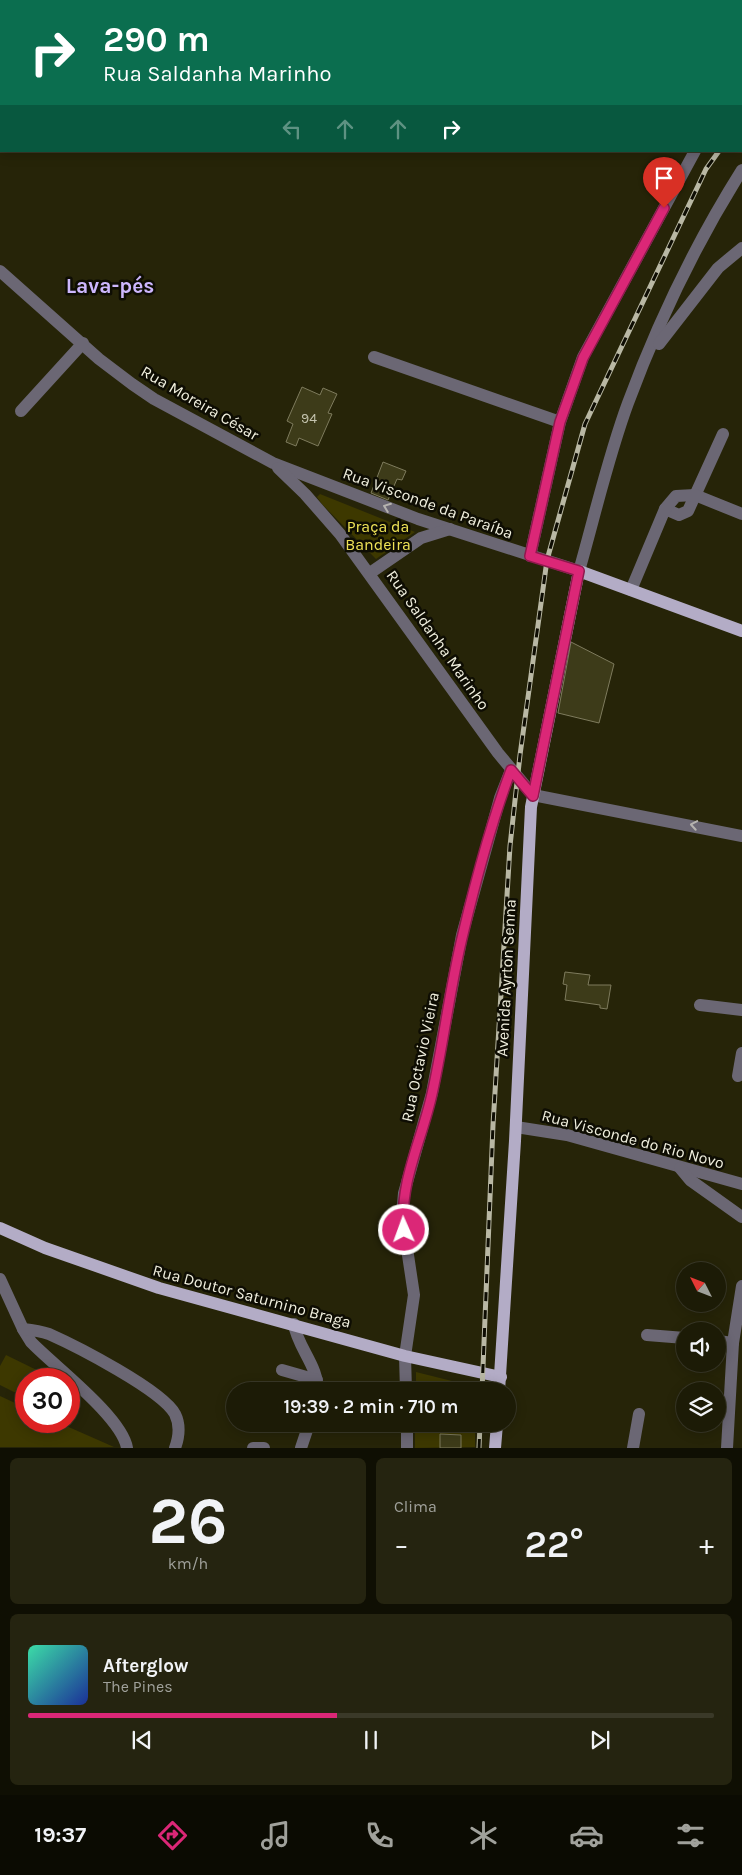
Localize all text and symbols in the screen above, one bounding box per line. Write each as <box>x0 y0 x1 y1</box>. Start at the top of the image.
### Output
text: 290 m <box>103 19 210 60</box>
icon: right <box>20 20 85 85</box>
text: Rua Saldanha Marinho <box>103 61 332 87</box>
icon: left <box>278 115 306 143</box>
icon: ahead <box>331 115 359 143</box>
icon: ahead <box>384 115 412 143</box>
icon: right <box>437 115 465 143</box>
pin <box>643 157 685 208</box>
icon: arrive <box>650 164 678 192</box>
district label: Lava-pés <box>66 274 154 298</box>
street label: Rua Moreira César <box>138 362 262 444</box>
house number: 94 <box>301 410 317 427</box>
street label: Rua Visconde da Paraíba <box>340 463 516 543</box>
one-way arrow <box>383 503 392 513</box>
park label: Praça da Bandeira <box>345 517 411 554</box>
street label: Rua Saldanha Marinho <box>383 566 493 714</box>
one-way arrow <box>690 821 699 831</box>
street label: Avenida Ayrton Senna <box>492 899 520 1057</box>
street label: Rua Octavio Vieira <box>397 990 443 1124</box>
street label: Rua Visconde do Rio Novo <box>540 1105 726 1173</box>
position arrow <box>377 1203 429 1255</box>
street label: Rua Doutor Saturnino Braga <box>151 1260 353 1332</box>
north arrow <box>676 1262 726 1312</box>
map controls <box>676 1262 726 1432</box>
button: sound <box>676 1322 726 1372</box>
speed limit sign: 30 <box>15 1368 80 1433</box>
button: layers <box>676 1382 726 1432</box>
text: 19:39 · 2 min · 710 m <box>283 1396 459 1418</box>
text: 26 <box>149 1483 227 1559</box>
text: Clima <box>394 1497 437 1516</box>
text: 22° <box>524 1522 584 1567</box>
text: − <box>394 1528 409 1561</box>
text: + <box>699 1528 714 1561</box>
text: km/h <box>168 1554 208 1573</box>
text: Afterglow <box>103 1655 189 1677</box>
text: The Pines <box>103 1677 173 1696</box>
icon: previous <box>128 1726 156 1754</box>
icon: pause <box>357 1726 385 1754</box>
icon: next <box>586 1726 614 1754</box>
icon: directions <box>155 1818 190 1853</box>
icon: music <box>258 1818 293 1853</box>
icon: phone <box>362 1818 397 1853</box>
icon: climate <box>466 1818 501 1853</box>
icon: car <box>569 1818 604 1853</box>
icon: filters <box>673 1818 708 1853</box>
text: 19:37 <box>34 1822 86 1848</box>

